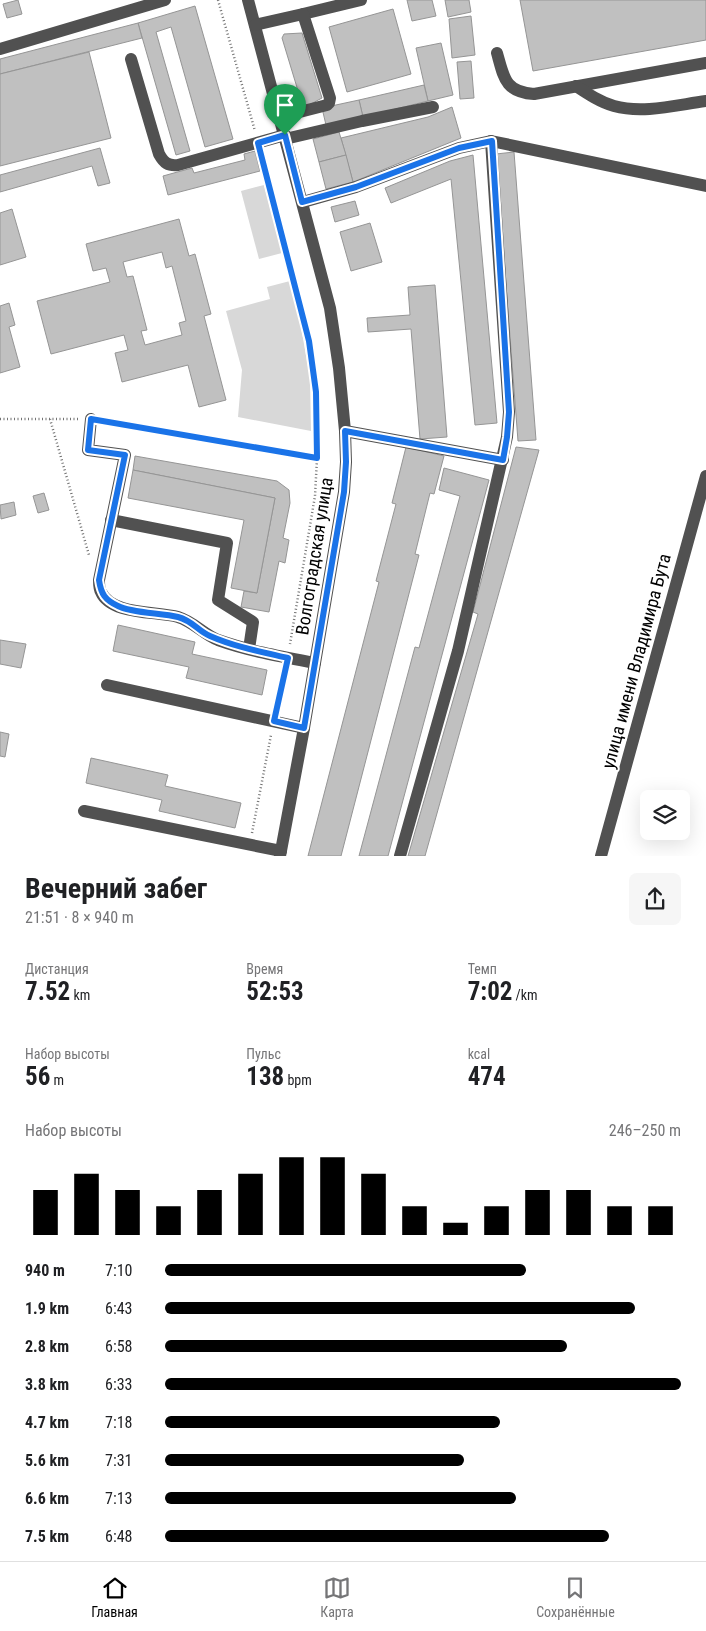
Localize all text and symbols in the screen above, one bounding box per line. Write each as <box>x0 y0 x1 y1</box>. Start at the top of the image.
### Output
pin <box>264 84 306 135</box>
icon: arrive <box>271 91 299 119</box>
street label: Волгоградская улица <box>291 476 337 636</box>
street label: улица имени Владимира Бута <box>597 551 675 771</box>
map controls <box>640 790 690 840</box>
button: layers <box>640 790 690 840</box>
text: Вечерний забег <box>25 872 207 905</box>
button: share <box>629 873 681 925</box>
text: 21:51 · 8 × 940 m <box>25 908 134 927</box>
text: Дистанция <box>25 961 89 977</box>
text: Время <box>246 961 283 977</box>
text: Темп <box>468 961 497 977</box>
text: 7.52 <box>25 977 70 1006</box>
text: 52:53 <box>246 977 304 1006</box>
text: 7:02 <box>468 977 512 1006</box>
text: km <box>70 987 90 1003</box>
text: /km <box>512 987 538 1003</box>
text: Набор высоты <box>25 1046 110 1062</box>
text: Пульс <box>246 1046 281 1062</box>
text: kcal <box>468 1046 490 1062</box>
text: 56 <box>25 1062 50 1091</box>
text: 138 <box>246 1062 284 1091</box>
text: 474 <box>468 1062 506 1091</box>
text: m <box>50 1072 64 1088</box>
text: bpm <box>284 1072 312 1088</box>
text: Набор высоты <box>25 1121 122 1140</box>
text: 246–250 m <box>609 1121 681 1140</box>
text: 940 m <box>25 1261 65 1280</box>
text: 7:10 <box>105 1261 132 1280</box>
text: 1.9 km <box>25 1299 69 1318</box>
text: 6:43 <box>105 1299 132 1318</box>
text: 2.8 km <box>25 1337 69 1356</box>
text: 6:58 <box>105 1337 132 1356</box>
text: 3.8 km <box>25 1375 69 1394</box>
text: 6:33 <box>105 1375 132 1394</box>
text: 4.7 km <box>25 1413 69 1432</box>
text: 7:18 <box>105 1413 132 1432</box>
text: 5.6 km <box>25 1451 69 1470</box>
text: 7:31 <box>105 1451 132 1470</box>
text: 6.6 km <box>25 1489 69 1508</box>
text: 7:13 <box>105 1489 132 1508</box>
text: 7.5 km <box>25 1527 69 1546</box>
text: 6:48 <box>105 1527 132 1546</box>
tab: Главная <box>91 1574 138 1620</box>
tab: Карта <box>320 1574 354 1620</box>
tab: Сохранённые <box>536 1574 615 1620</box>

